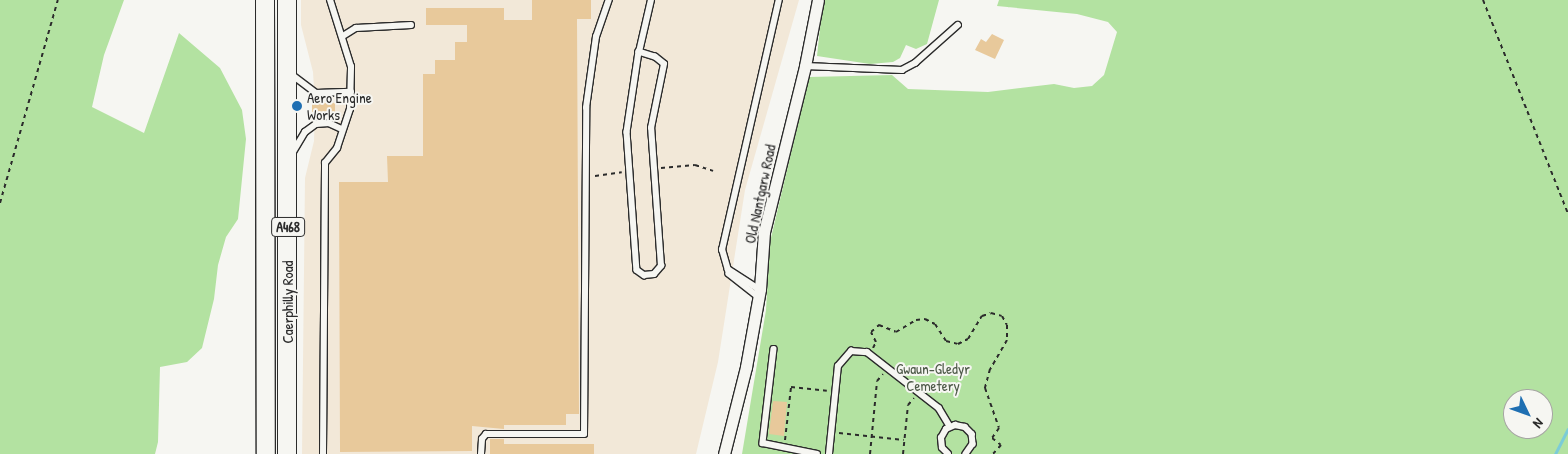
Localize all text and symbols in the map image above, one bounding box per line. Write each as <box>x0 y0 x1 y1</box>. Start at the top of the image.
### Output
place label: Aero Engine Works <box>307 88 372 123</box>
marker: Aero Engine Works <box>291 100 303 112</box>
street label: Old Nantgarw Road <box>741 143 779 245</box>
road number: A468 <box>270 216 306 238</box>
street label: Caerphilly Road <box>279 261 297 343</box>
park label: Gwaun-Gledyr Cemetery <box>896 359 970 394</box>
north arrow <box>1503 389 1553 439</box>
text: N <box>1529 415 1548 433</box>

